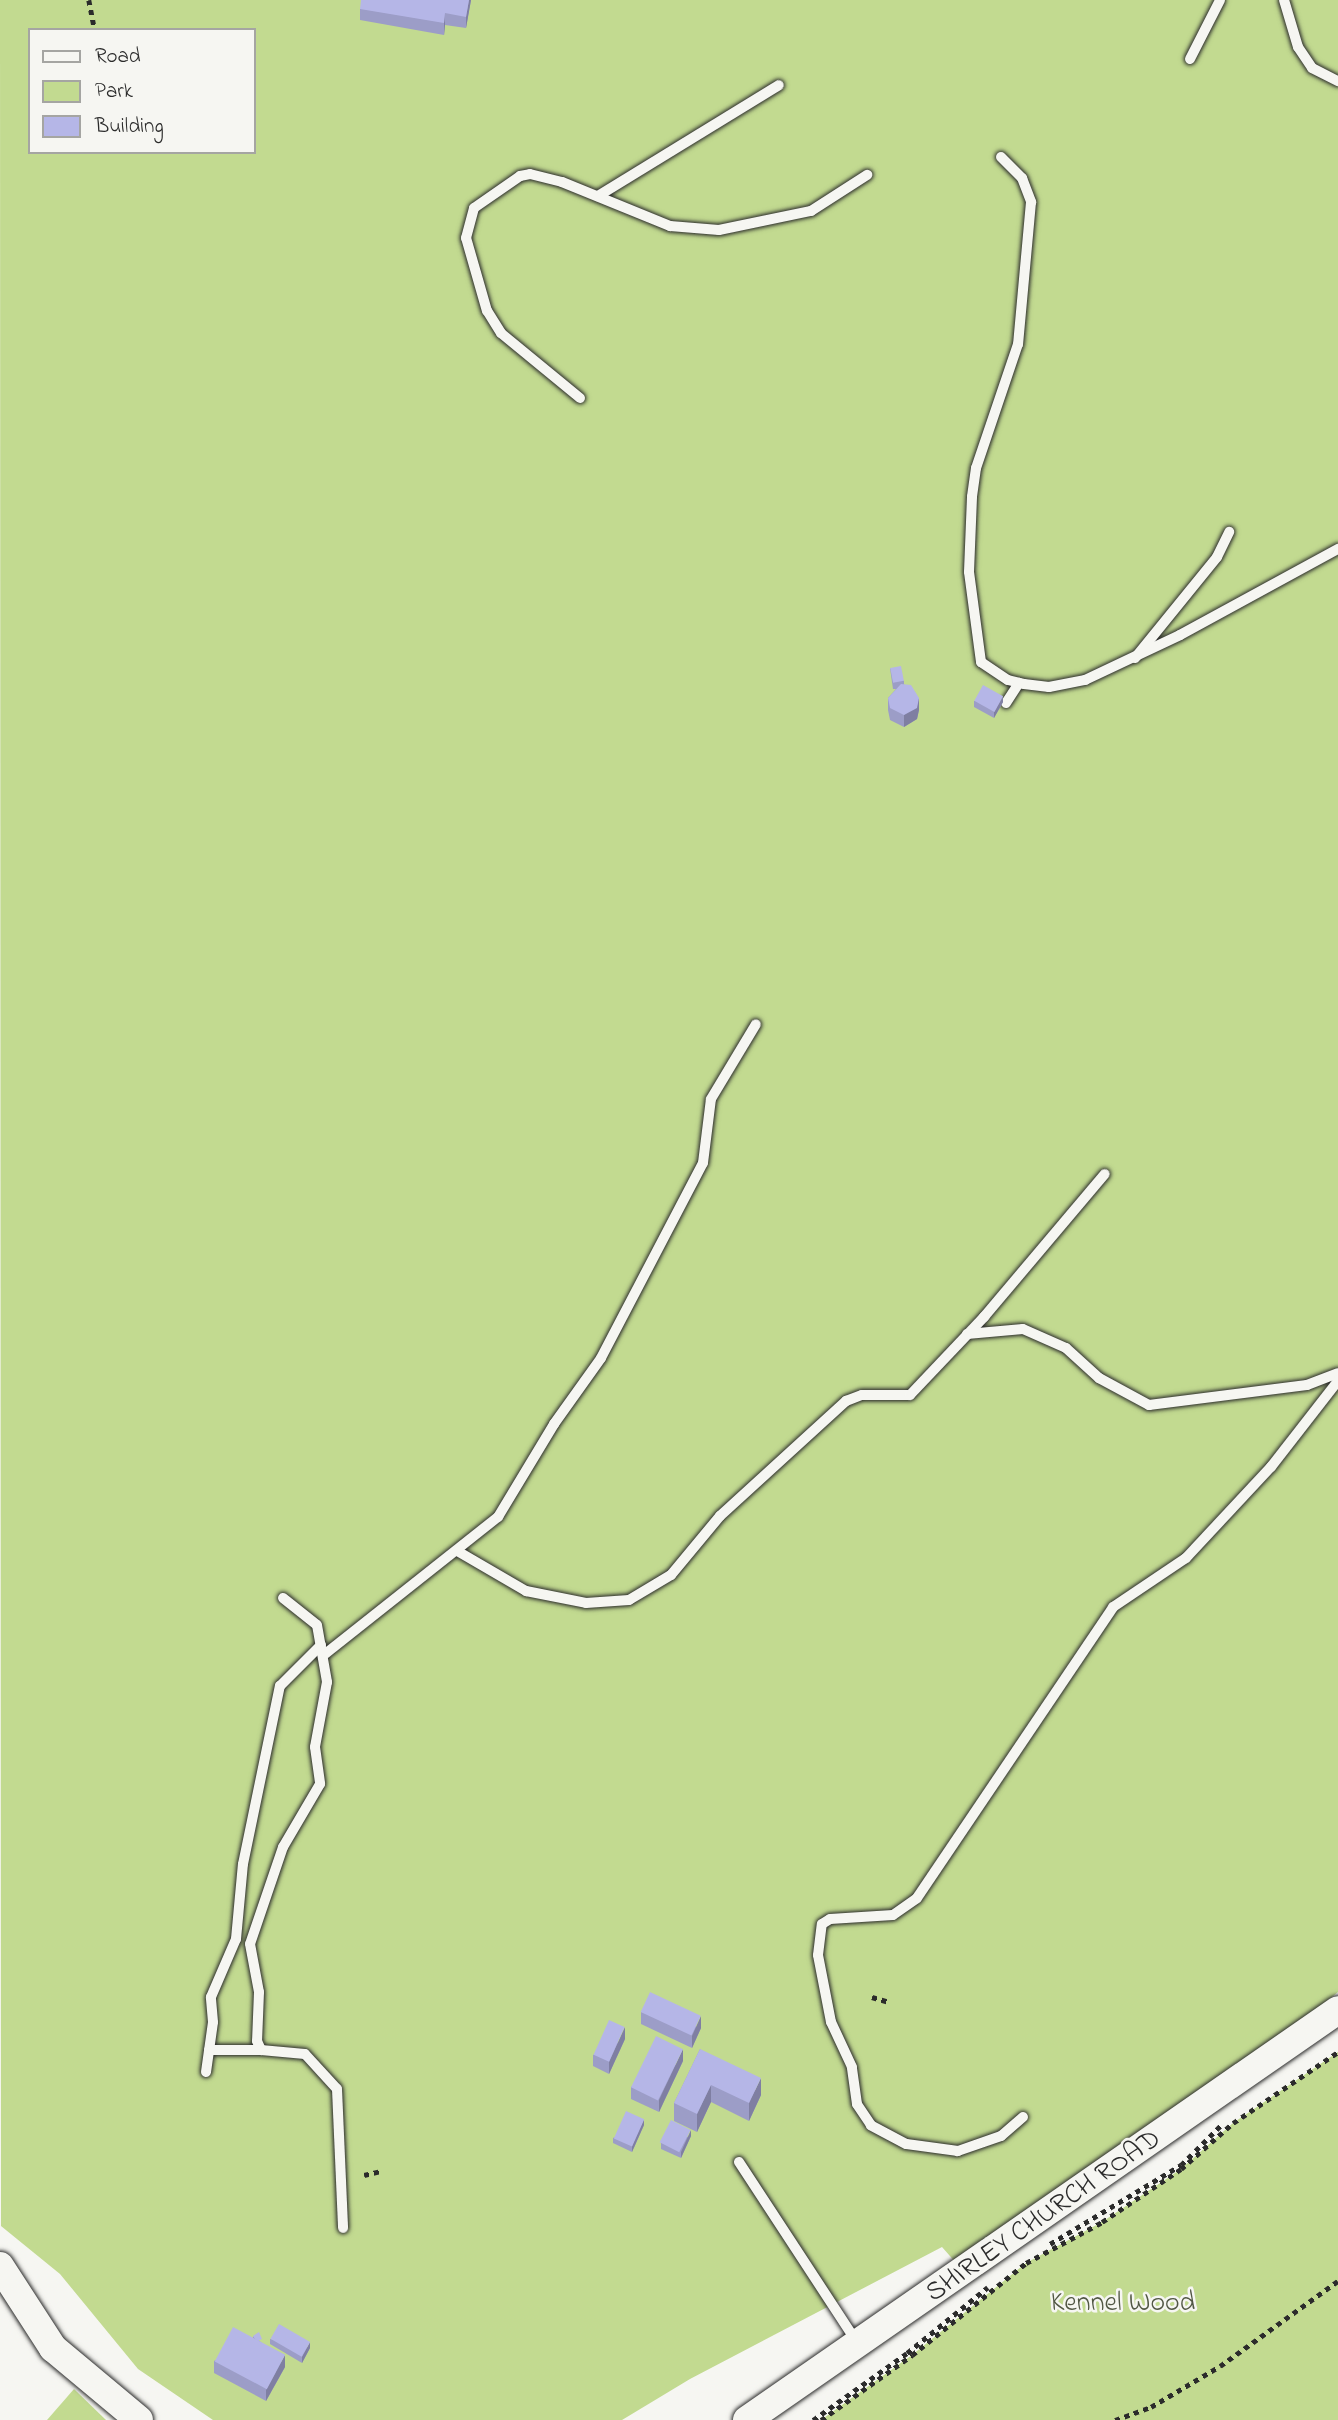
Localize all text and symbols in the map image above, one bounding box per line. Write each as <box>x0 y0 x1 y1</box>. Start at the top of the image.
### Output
legend <box>28 28 256 154</box>
text: Road <box>95 42 141 72</box>
text: Park <box>95 77 133 107</box>
text: Building <box>95 112 164 142</box>
street label: SHIRLEY CHURCH ROAD <box>920 2123 1168 2311</box>
park label: Kennel Wood <box>1051 2287 1195 2321</box>

